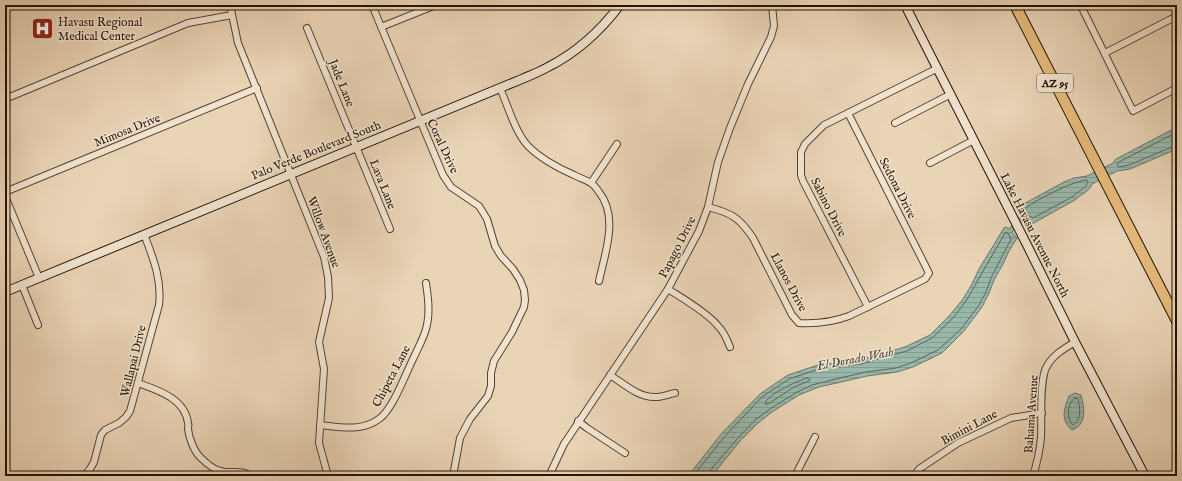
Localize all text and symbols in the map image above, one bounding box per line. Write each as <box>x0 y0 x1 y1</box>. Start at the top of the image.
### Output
place label: Havasu Regional Medical Center <box>58 15 143 44</box>
hospital icon: Havasu Regional Medical Center <box>29 16 55 42</box>
street label: Jade Lane <box>324 55 358 110</box>
road number: AZ 95 <box>1037 74 1073 92</box>
street label: Mimosa Drive <box>92 110 163 151</box>
street label: Palo Verde Boulevard South <box>249 117 384 183</box>
street label: Coral Drive <box>423 117 462 176</box>
street label: Sedona Drive <box>876 155 920 222</box>
street label: Lava Lane <box>366 157 399 212</box>
street label: Lake Havasu Avenue North <box>997 170 1073 301</box>
street label: Sabino Drive <box>807 175 850 240</box>
street label: Willow Avenue <box>304 195 344 270</box>
street label: Papago Drive <box>655 213 701 281</box>
street label: Llanos Drive <box>767 250 811 315</box>
street label: Wallapai Drive <box>117 323 151 399</box>
street label: Chipeta Lane <box>369 342 415 410</box>
water label: El Dorado Wash <box>814 344 896 375</box>
street label: Bahama Avenue <box>1021 374 1042 454</box>
street label: Bimini Lane <box>939 406 1000 448</box>

